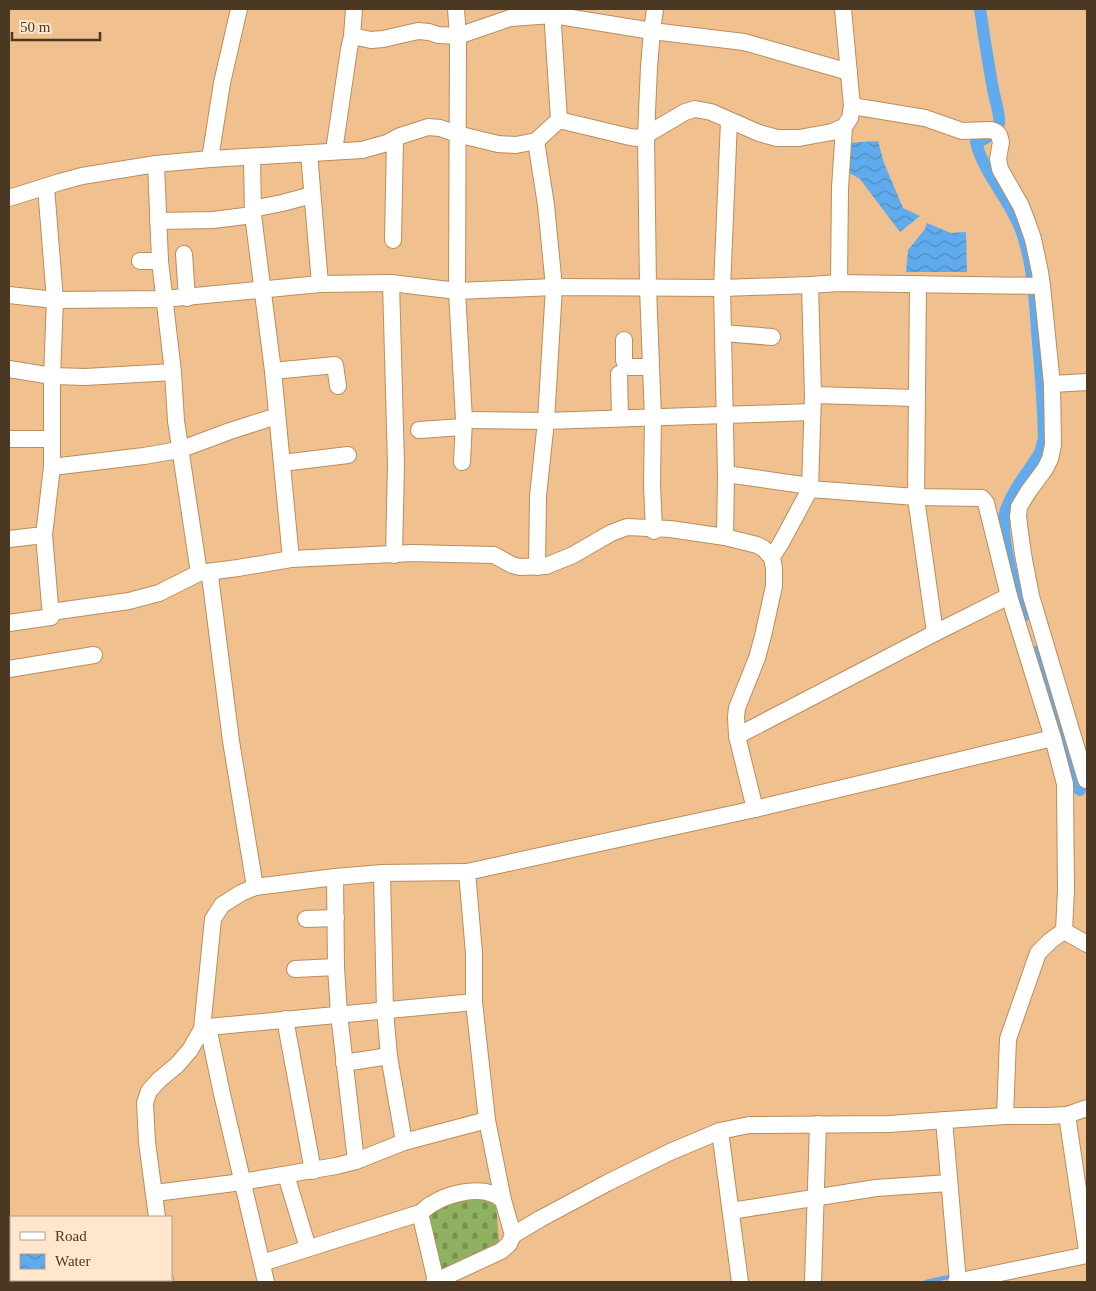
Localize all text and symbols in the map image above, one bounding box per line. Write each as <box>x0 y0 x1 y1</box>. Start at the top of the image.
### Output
scale bar <box>12 10 100 42</box>
text: 50 m <box>20 19 51 35</box>
legend <box>10 1216 172 1281</box>
text: Road <box>55 1228 87 1244</box>
text: Water <box>55 1253 90 1269</box>

